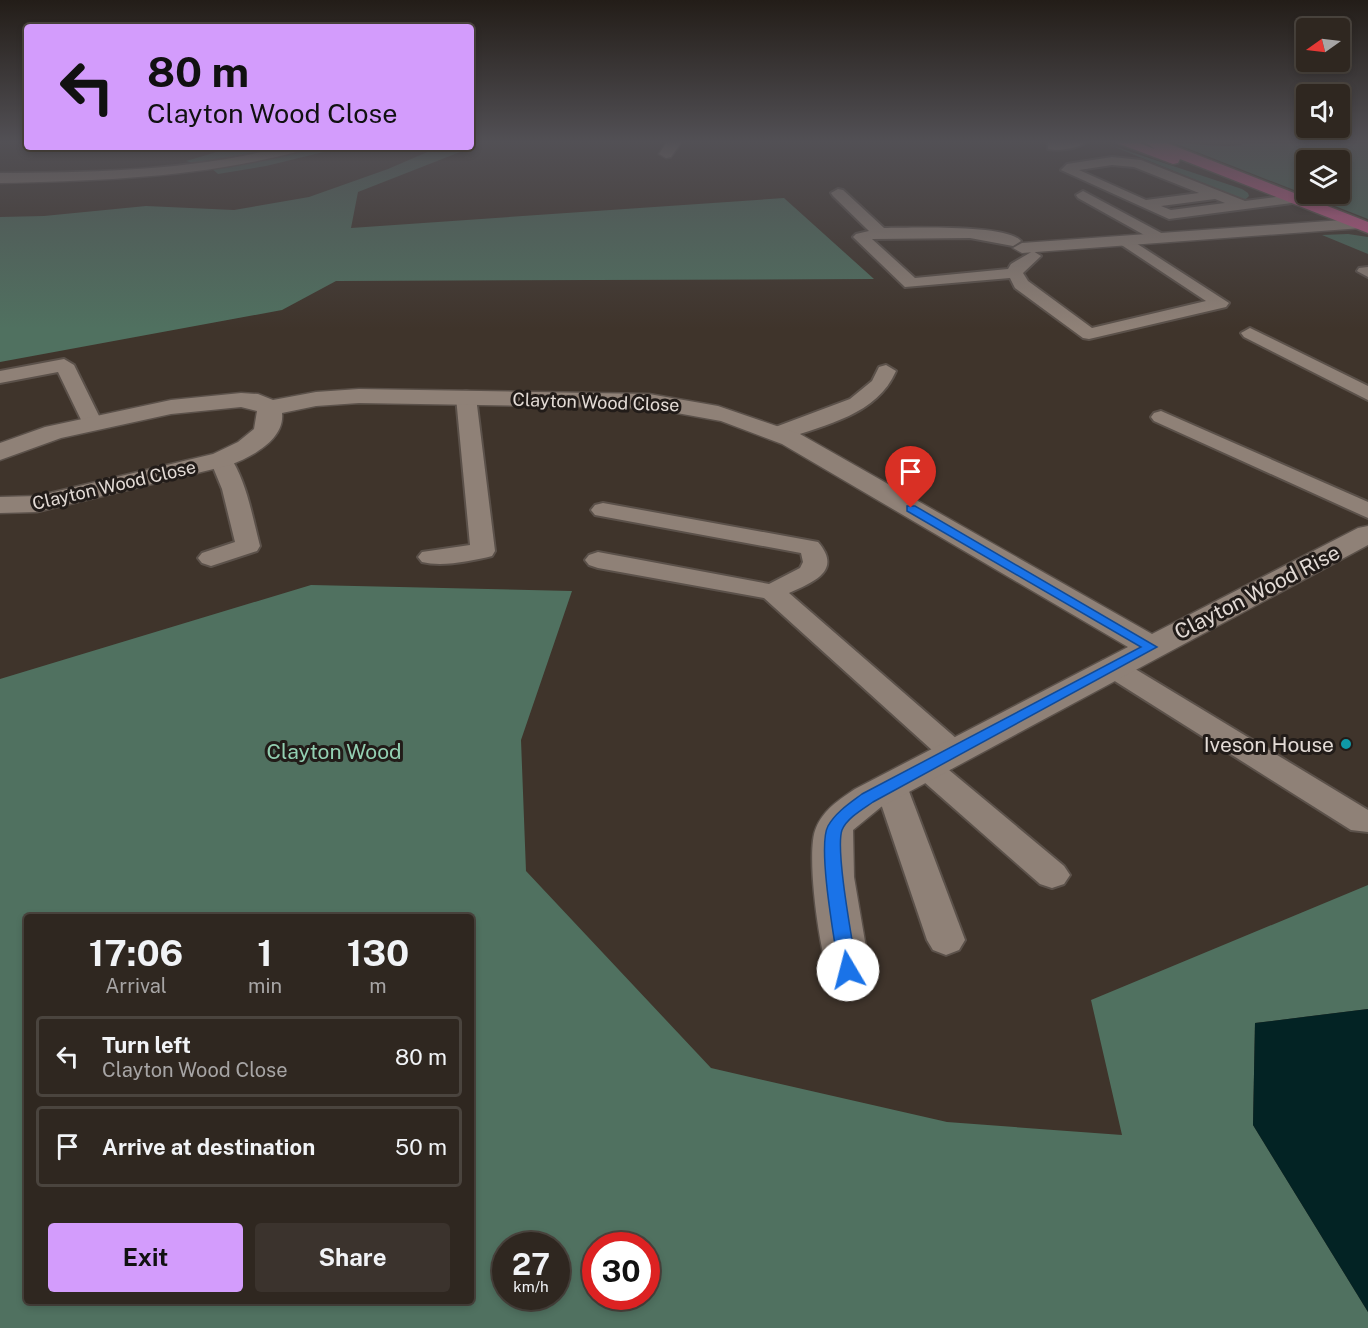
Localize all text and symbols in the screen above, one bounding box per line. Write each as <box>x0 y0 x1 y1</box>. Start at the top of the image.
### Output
north arrow <box>1296 18 1350 72</box>
map controls <box>1296 18 1350 204</box>
text: 80 m <box>147 47 249 96</box>
icon: left <box>48 48 126 126</box>
button: sound <box>1296 84 1350 138</box>
text: Clayton Wood Close <box>147 97 398 129</box>
button: layers <box>1296 150 1350 204</box>
street label: Clayton Wood Close <box>512 389 680 415</box>
pin <box>885 446 936 508</box>
icon: arrive <box>894 455 927 488</box>
street label: Clayton Wood Close <box>30 456 198 514</box>
street label: Clayton Wood Rise <box>1170 540 1344 644</box>
place label: Iveson House <box>1204 732 1334 757</box>
marker: Iveson House <box>1339 737 1353 751</box>
park label: Clayton Wood <box>266 739 402 764</box>
text: 17:06 <box>89 932 183 974</box>
text: 1 <box>257 932 273 974</box>
text: 130 <box>347 932 409 974</box>
position arrow <box>816 938 880 1002</box>
text: Arrival <box>105 974 167 998</box>
text: min <box>248 974 282 998</box>
text: m <box>369 974 387 998</box>
text: Turn left <box>102 1032 191 1058</box>
icon: left <box>51 1040 84 1073</box>
text: 80 m <box>395 1044 447 1070</box>
text: Clayton Wood Close <box>102 1058 288 1082</box>
icon: arrive <box>51 1130 84 1163</box>
text: Arrive at destination <box>102 1134 315 1160</box>
text: 50 m <box>395 1134 447 1160</box>
button: Exit <box>48 1223 243 1292</box>
button: Share <box>255 1223 450 1292</box>
speed limit sign: 30 <box>582 1232 660 1310</box>
text: 27 <box>512 1246 550 1282</box>
text: km/h <box>513 1278 549 1295</box>

